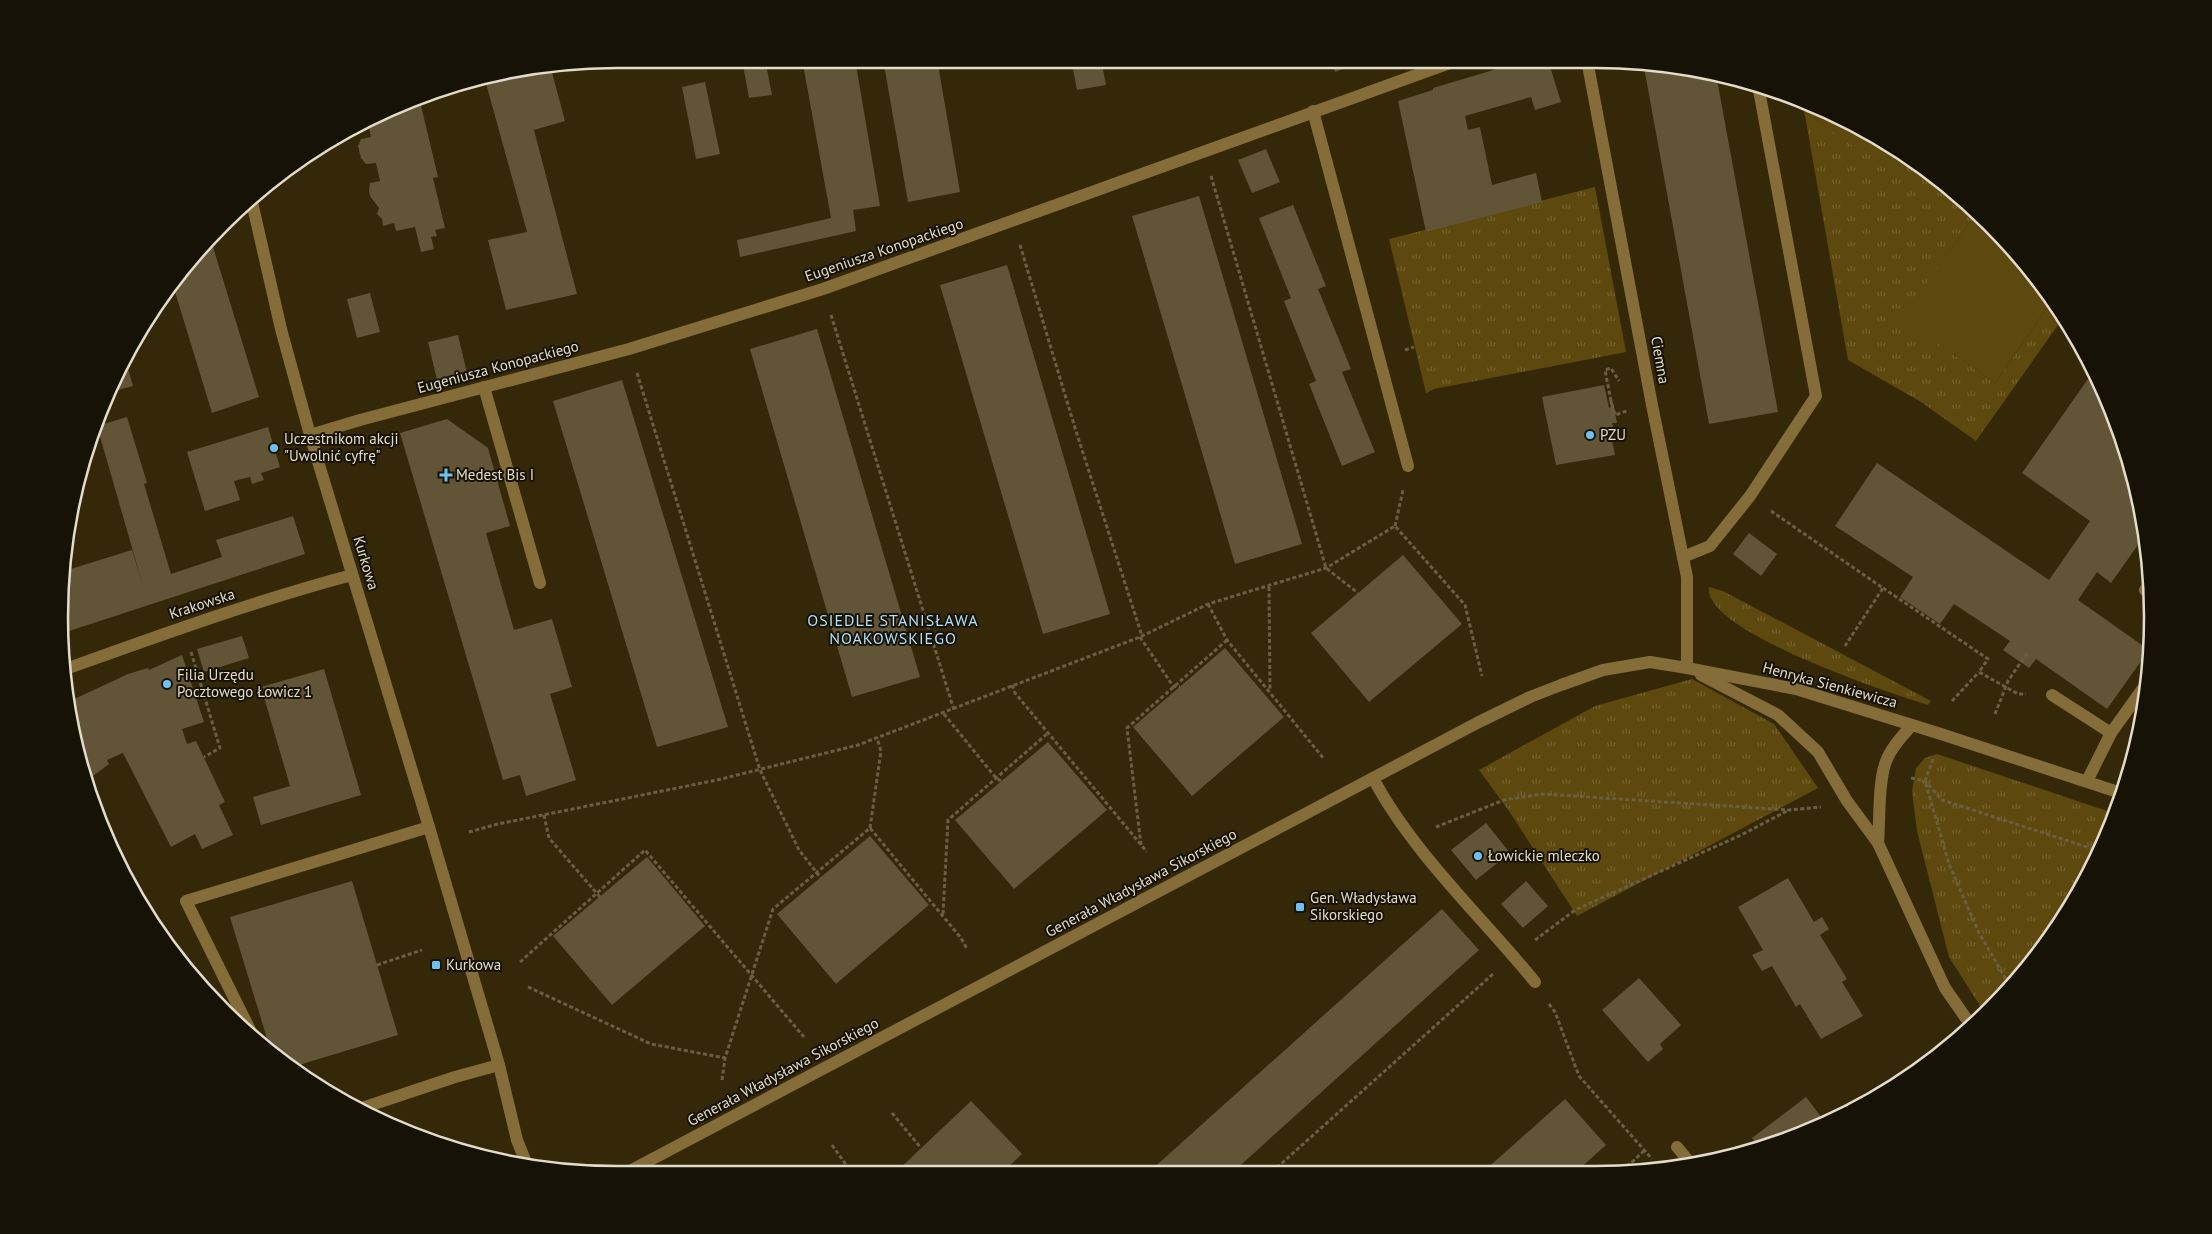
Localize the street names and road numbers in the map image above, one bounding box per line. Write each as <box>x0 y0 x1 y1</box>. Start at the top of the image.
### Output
street label: Eugeniusza Konopackiego <box>802 213 966 286</box>
street label: Ciemna <box>1647 335 1674 385</box>
street label: Eugeniusza Konopackiego <box>415 336 581 397</box>
street label: Kurkowa <box>349 534 384 592</box>
street label: Krakowska <box>167 584 237 623</box>
street label: Henryka Sienkiewicza <box>1761 657 1900 712</box>
street label: Generała Władysława Sikorskiego <box>1042 824 1240 941</box>
street label: Generała Władysława Sikorskiego <box>684 1013 882 1130</box>

